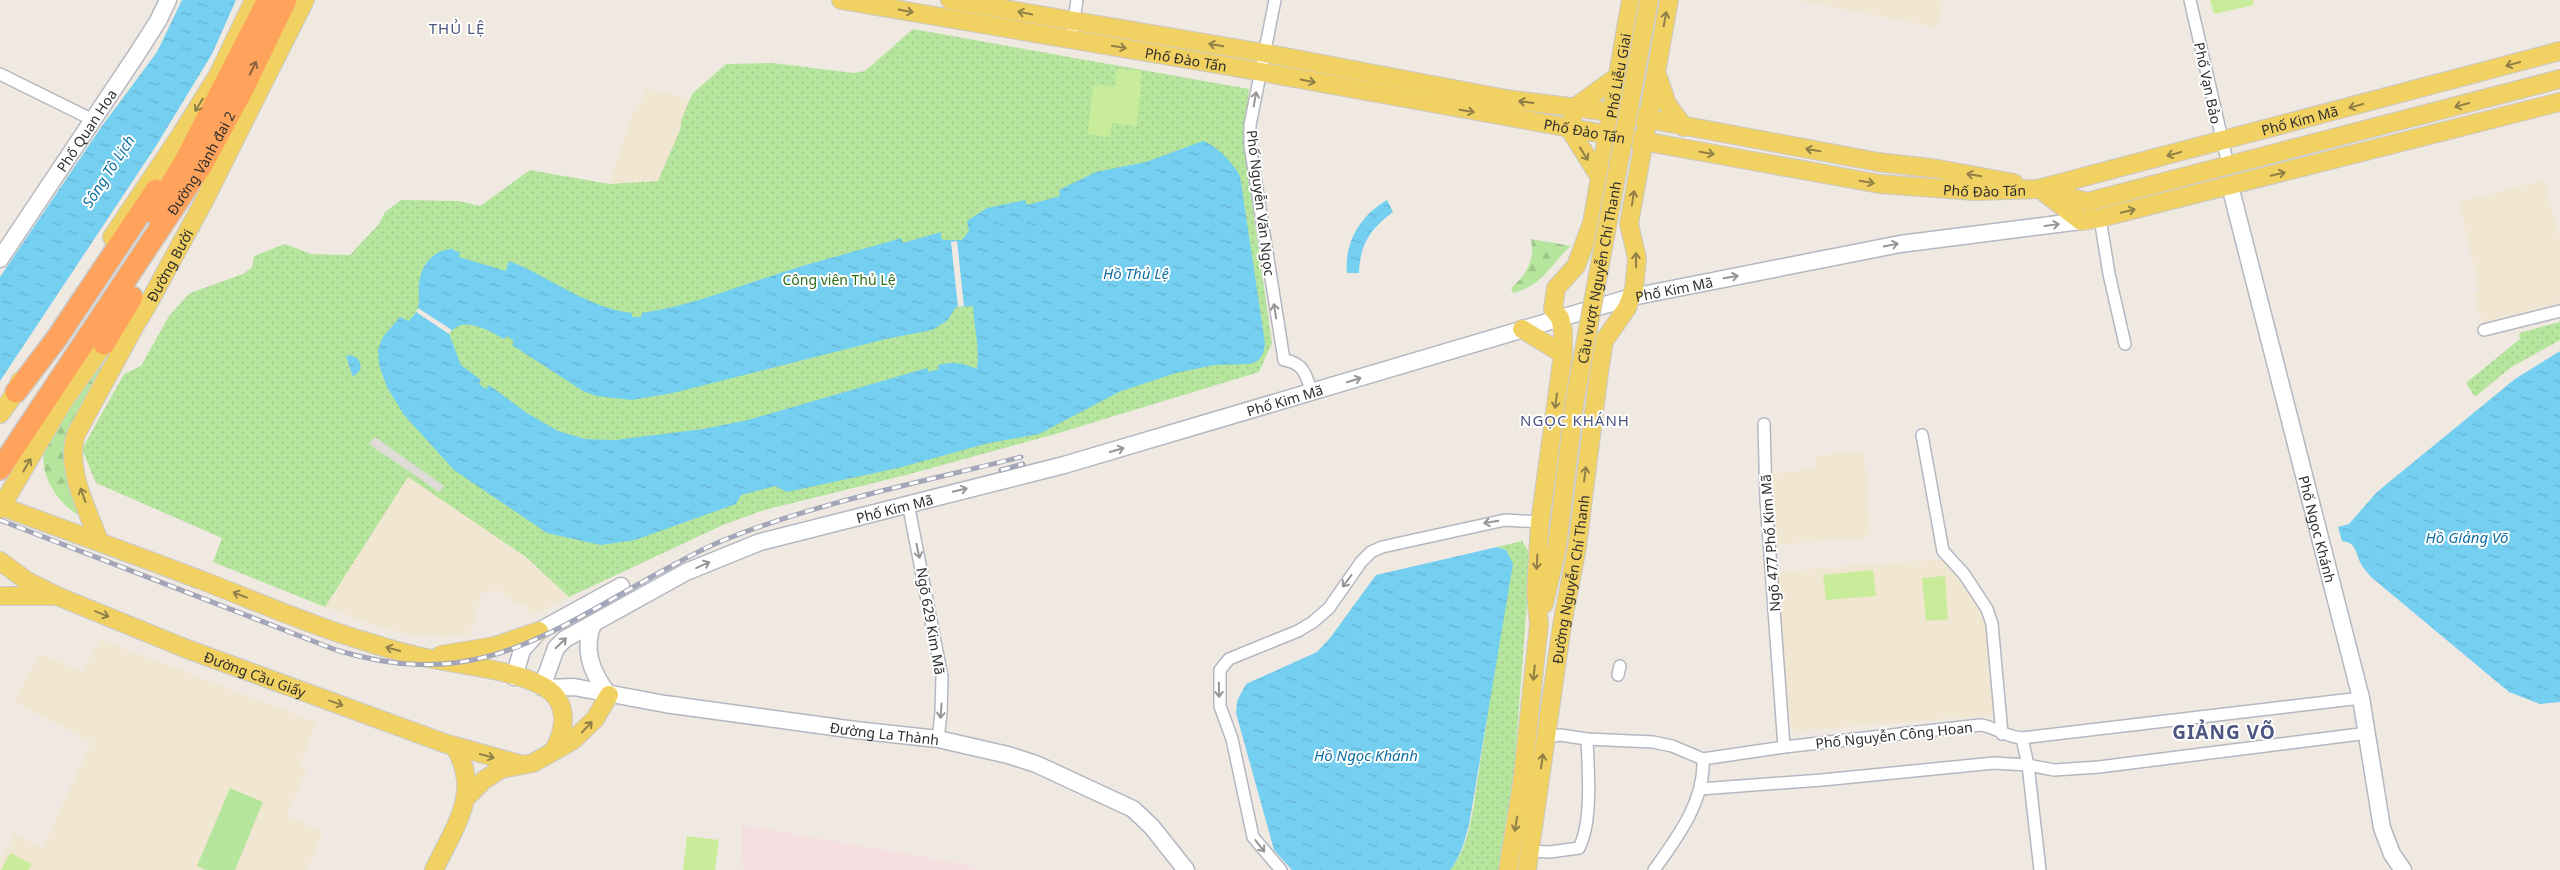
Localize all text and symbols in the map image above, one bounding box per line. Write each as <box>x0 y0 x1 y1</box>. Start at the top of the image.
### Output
one-way arrow <box>898 6 914 16</box>
one-way arrow <box>1018 8 1034 17</box>
one-way arrow <box>1661 11 1671 27</box>
district label: THỦ LỆ <box>429 18 485 38</box>
street label: Phố Liễu Giai <box>1601 32 1635 120</box>
one-way arrow <box>1208 40 1224 50</box>
street label: Phố Vạn Bảo <box>2190 40 2226 126</box>
one-way arrow <box>1110 42 1126 52</box>
street label: Phố Đào Tấn <box>1144 43 1228 75</box>
one-way arrow <box>2505 59 2521 69</box>
one-way arrow <box>249 61 258 76</box>
one-way arrow <box>1299 77 1315 87</box>
street label: Phố Quan Hoa <box>52 85 121 175</box>
one-way arrow <box>1250 91 1260 107</box>
one-way arrow <box>1518 96 1534 106</box>
one-way arrow <box>194 98 204 112</box>
street label: Phố Kim Mã <box>2259 101 2340 139</box>
one-way arrow <box>2348 101 2364 111</box>
one-way arrow <box>2455 101 2471 110</box>
one-way arrow <box>1459 106 1475 116</box>
street label: Đường Vành đai 2 <box>162 108 239 219</box>
street label: Phố Đào Tấn <box>1542 114 1627 147</box>
street label: Phố Nguyễn Văn Ngọc <box>1243 129 1279 277</box>
water label: Sông Tô Lịch <box>77 131 139 211</box>
one-way arrow <box>1806 145 1822 154</box>
one-way arrow <box>1579 146 1589 160</box>
one-way arrow <box>1699 149 1715 159</box>
one-way arrow <box>2166 149 2182 159</box>
one-way arrow <box>1966 169 1982 179</box>
one-way arrow <box>2269 169 2285 178</box>
one-way arrow <box>1859 177 1875 187</box>
street label: Phố Đào Tấn <box>1943 179 2026 201</box>
street label: Cầu vượt Nguyễn Chí Thanh <box>1572 180 1625 365</box>
one-way arrow <box>1628 190 1638 206</box>
one-way arrow <box>2120 206 2136 215</box>
one-way arrow <box>2043 219 2059 229</box>
street label: Đường Bưởi <box>142 225 197 305</box>
one-way arrow <box>1882 240 1898 250</box>
one-way arrow <box>1632 252 1641 268</box>
water label: Hồ Thủ Lệ <box>1103 263 1170 283</box>
park label: Công viên Thủ Lệ <box>782 270 896 289</box>
street label: Phố Kim Mã <box>1633 272 1714 306</box>
one-way arrow <box>1723 272 1739 282</box>
one-way arrow <box>1270 304 1280 320</box>
one-way arrow <box>1346 374 1362 384</box>
street label: Phố Kim Mã <box>1244 379 1325 420</box>
one-way arrow <box>1551 393 1561 409</box>
district label: NGỌC KHÁNH <box>1520 410 1630 430</box>
one-way arrow <box>1109 445 1125 455</box>
one-way arrow <box>22 458 32 473</box>
one-way arrow <box>1581 466 1591 482</box>
street label: Phố Ngọc Khánh <box>2295 473 2341 585</box>
street label: Ngõ 477 Phố Kim Mã <box>1756 474 1784 612</box>
one-way arrow <box>951 485 967 494</box>
one-way arrow <box>78 488 87 503</box>
street label: Phố Kim Mã <box>854 489 935 527</box>
street label: Đường Nguyễn Chí Thanh <box>1547 494 1593 665</box>
one-way arrow <box>1484 518 1500 528</box>
water label: Hồ Giảng Võ <box>2426 527 2508 547</box>
one-way arrow <box>914 543 923 559</box>
one-way arrow <box>1533 554 1542 570</box>
one-way arrow <box>695 559 710 569</box>
street label: Ngõ 629 Kim Mã <box>912 566 950 676</box>
one-way arrow <box>1342 574 1352 588</box>
one-way arrow <box>232 590 248 599</box>
one-way arrow <box>94 610 109 620</box>
one-way arrow <box>555 637 568 649</box>
one-way arrow <box>385 644 401 654</box>
street label: Đường Cầu Giấy <box>202 647 309 701</box>
one-way arrow <box>1529 664 1539 680</box>
one-way arrow <box>1214 682 1224 698</box>
one-way arrow <box>327 699 343 708</box>
one-way arrow <box>936 703 945 719</box>
street label: Đường La Thành <box>829 717 940 749</box>
street label: Phố Nguyễn Công Hoan <box>1814 717 1974 753</box>
district label: GIẢNG VÕ <box>2172 719 2276 745</box>
one-way arrow <box>581 721 593 733</box>
water label: Hồ Ngọc Khánh <box>1314 745 1418 765</box>
one-way arrow <box>478 752 494 761</box>
one-way arrow <box>1537 753 1547 769</box>
one-way arrow <box>1510 816 1520 832</box>
one-way arrow <box>1254 839 1265 852</box>

